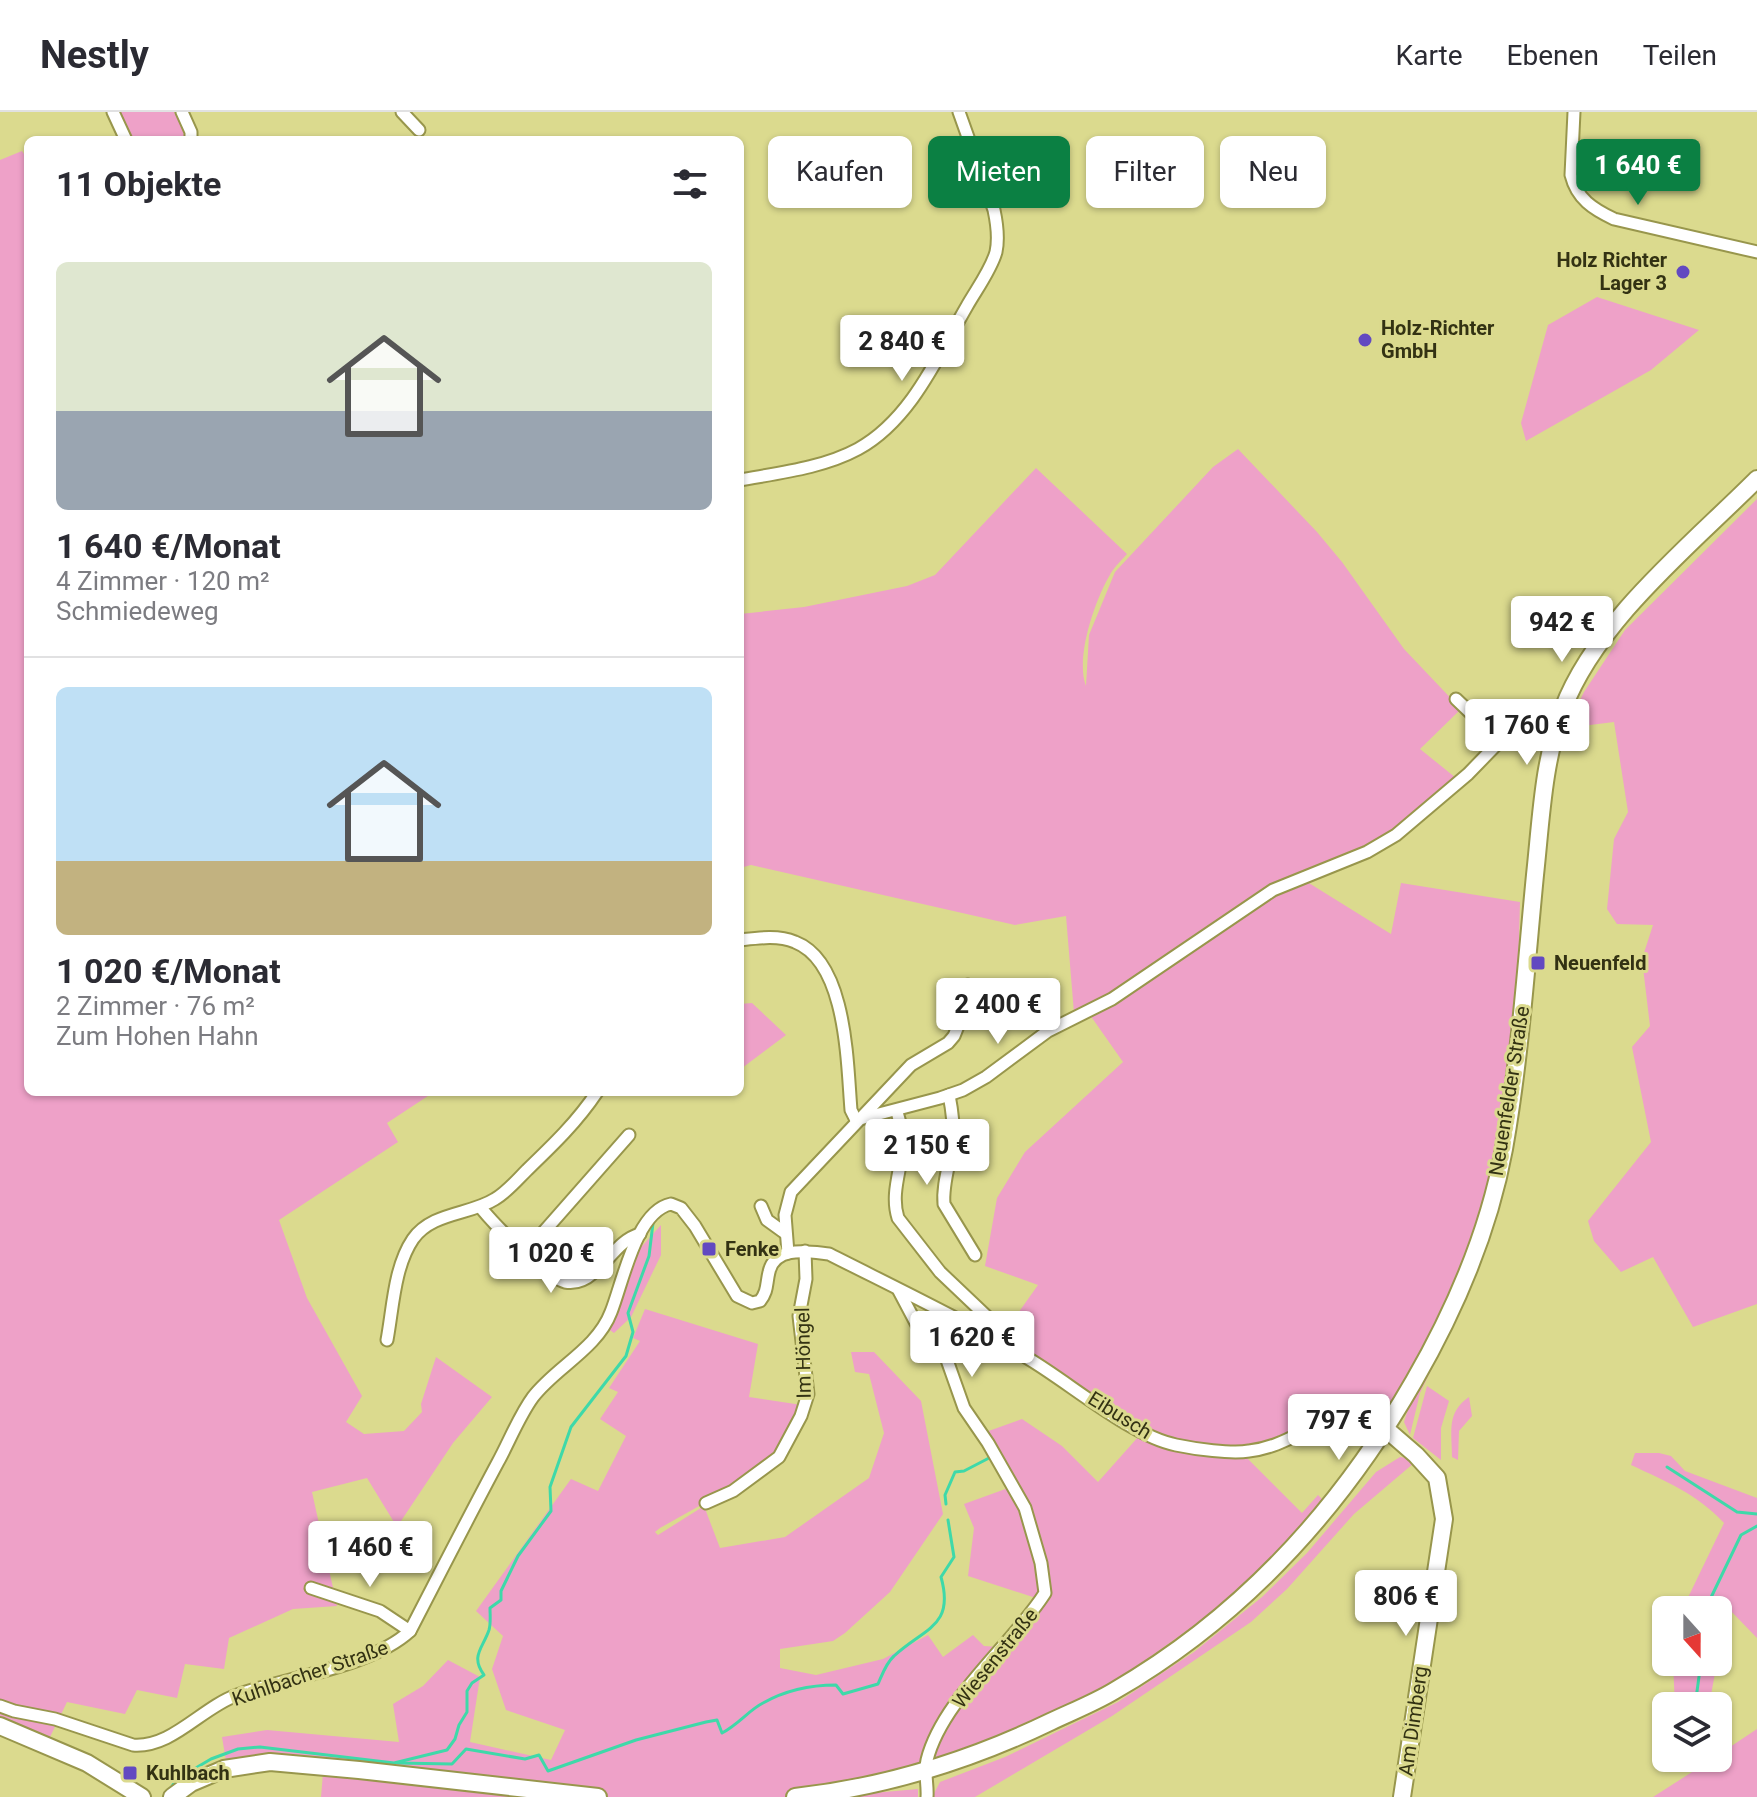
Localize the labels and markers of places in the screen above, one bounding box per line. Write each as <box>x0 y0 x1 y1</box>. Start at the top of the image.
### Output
pin: 1 640 € <box>1564 139 1712 207</box>
place label: Holz Richter Lager 3 <box>1557 248 1668 295</box>
marker: Holz Richter Lager 3 <box>1674 263 1692 281</box>
pin: 2 840 € <box>828 315 976 383</box>
place label: Holz-Richter GmbH <box>1381 316 1495 363</box>
marker: Holz-Richter GmbH <box>1356 331 1374 349</box>
pin: 942 € <box>1506 596 1618 664</box>
pin: 1 760 € <box>1453 699 1601 767</box>
place label: Neuenfeld <box>1554 951 1646 975</box>
marker: Neuenfeld <box>1529 954 1547 972</box>
pin: 2 400 € <box>924 978 1072 1046</box>
pin: 2 150 € <box>853 1119 1001 1187</box>
pin: 1 020 € <box>477 1227 625 1295</box>
place label: Fenke <box>725 1237 779 1261</box>
marker: Fenke <box>700 1240 718 1258</box>
pin: 1 620 € <box>898 1311 1046 1379</box>
pin: 797 € <box>1283 1394 1395 1462</box>
pin: 1 460 € <box>296 1521 444 1589</box>
pin: 806 € <box>1350 1570 1462 1638</box>
place label: Kuhlbach <box>146 1761 230 1785</box>
marker: Kuhlbach <box>121 1764 139 1782</box>

